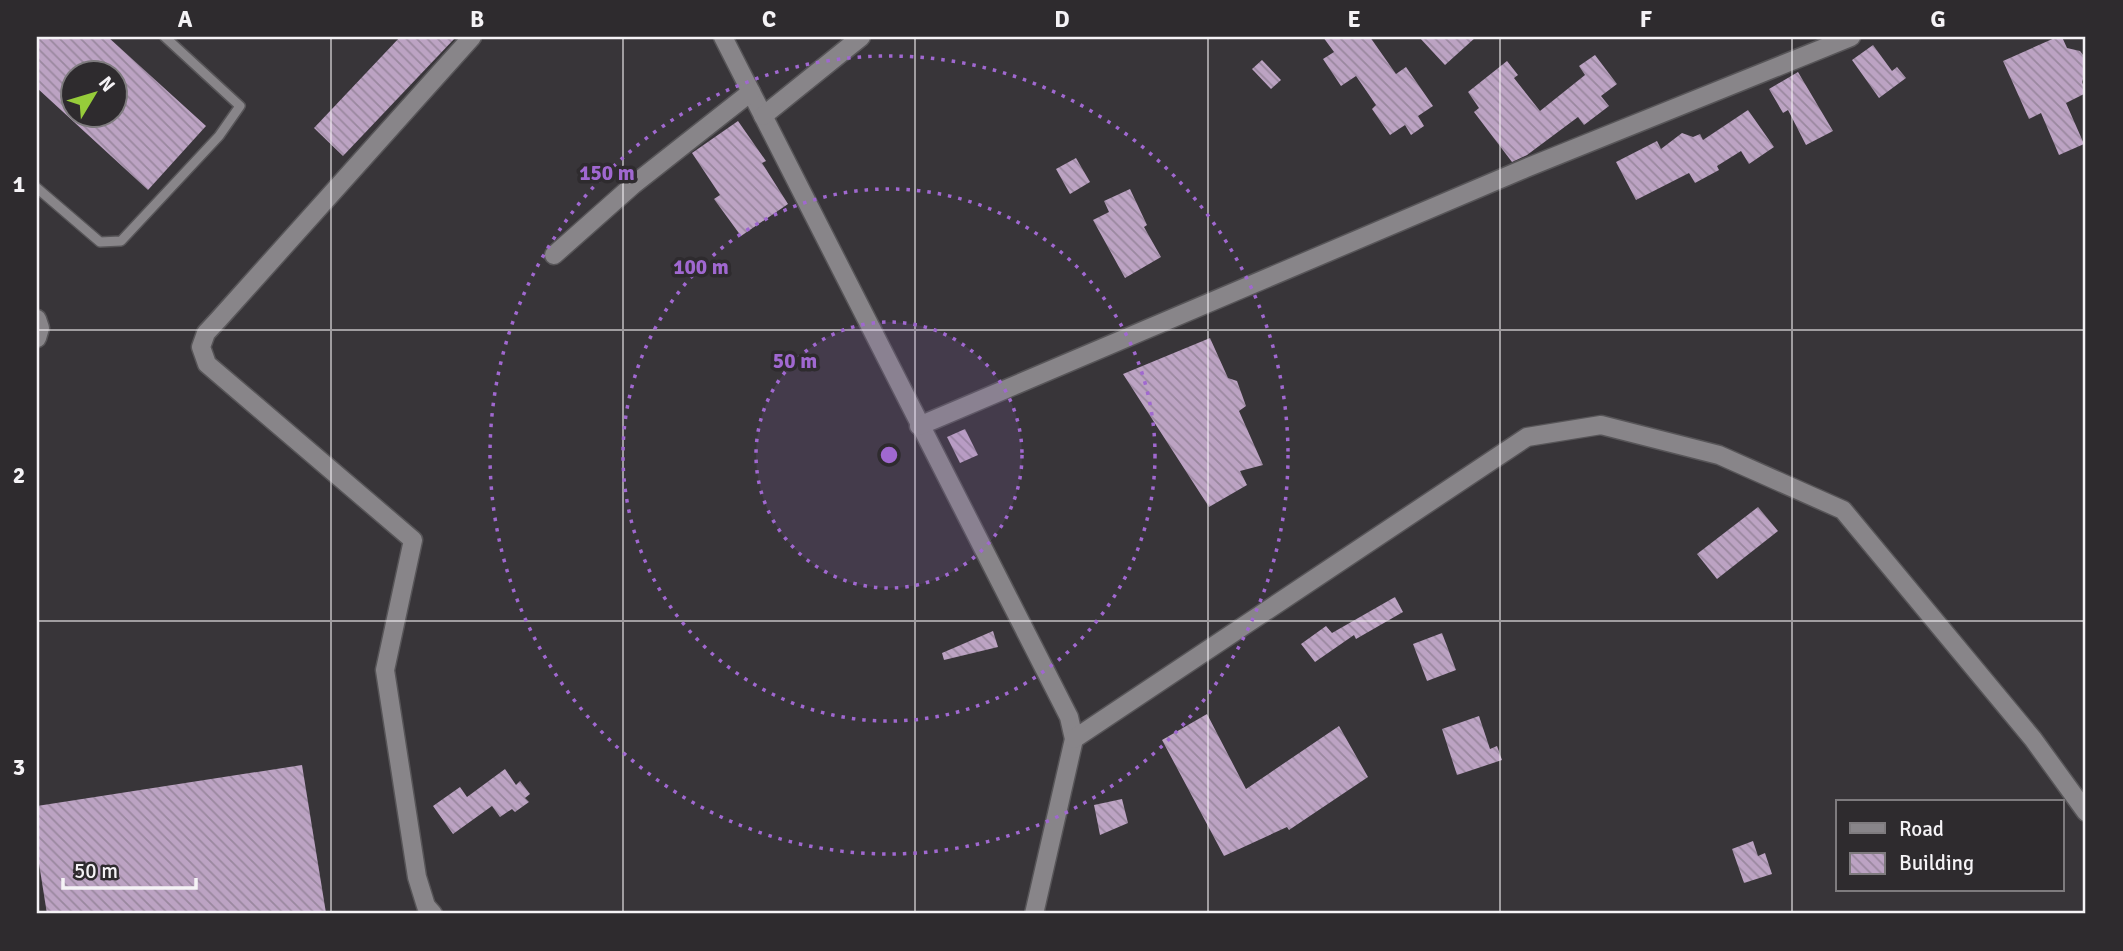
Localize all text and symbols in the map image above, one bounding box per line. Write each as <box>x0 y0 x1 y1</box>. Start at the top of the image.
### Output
text: A <box>178 5 193 34</box>
text: B <box>470 5 484 34</box>
text: C <box>762 5 776 34</box>
text: D <box>1054 5 1070 34</box>
text: E <box>1347 5 1361 34</box>
text: F <box>1640 5 1652 34</box>
text: G <box>1930 5 1946 34</box>
north arrow <box>60 60 130 130</box>
text: N <box>93 72 120 97</box>
text: 150 m <box>579 160 635 186</box>
text: 1 <box>13 170 25 199</box>
text: 100 m <box>673 254 729 280</box>
text: 50 m <box>773 348 817 374</box>
centre of rings <box>877 443 901 467</box>
text: 2 <box>13 461 25 490</box>
text: 3 <box>13 753 25 782</box>
legend <box>1836 800 2064 892</box>
text: Road <box>1899 816 1944 842</box>
scale bar <box>63 846 196 890</box>
text: Building <box>1899 850 1974 876</box>
text: 50 m <box>74 858 118 884</box>

